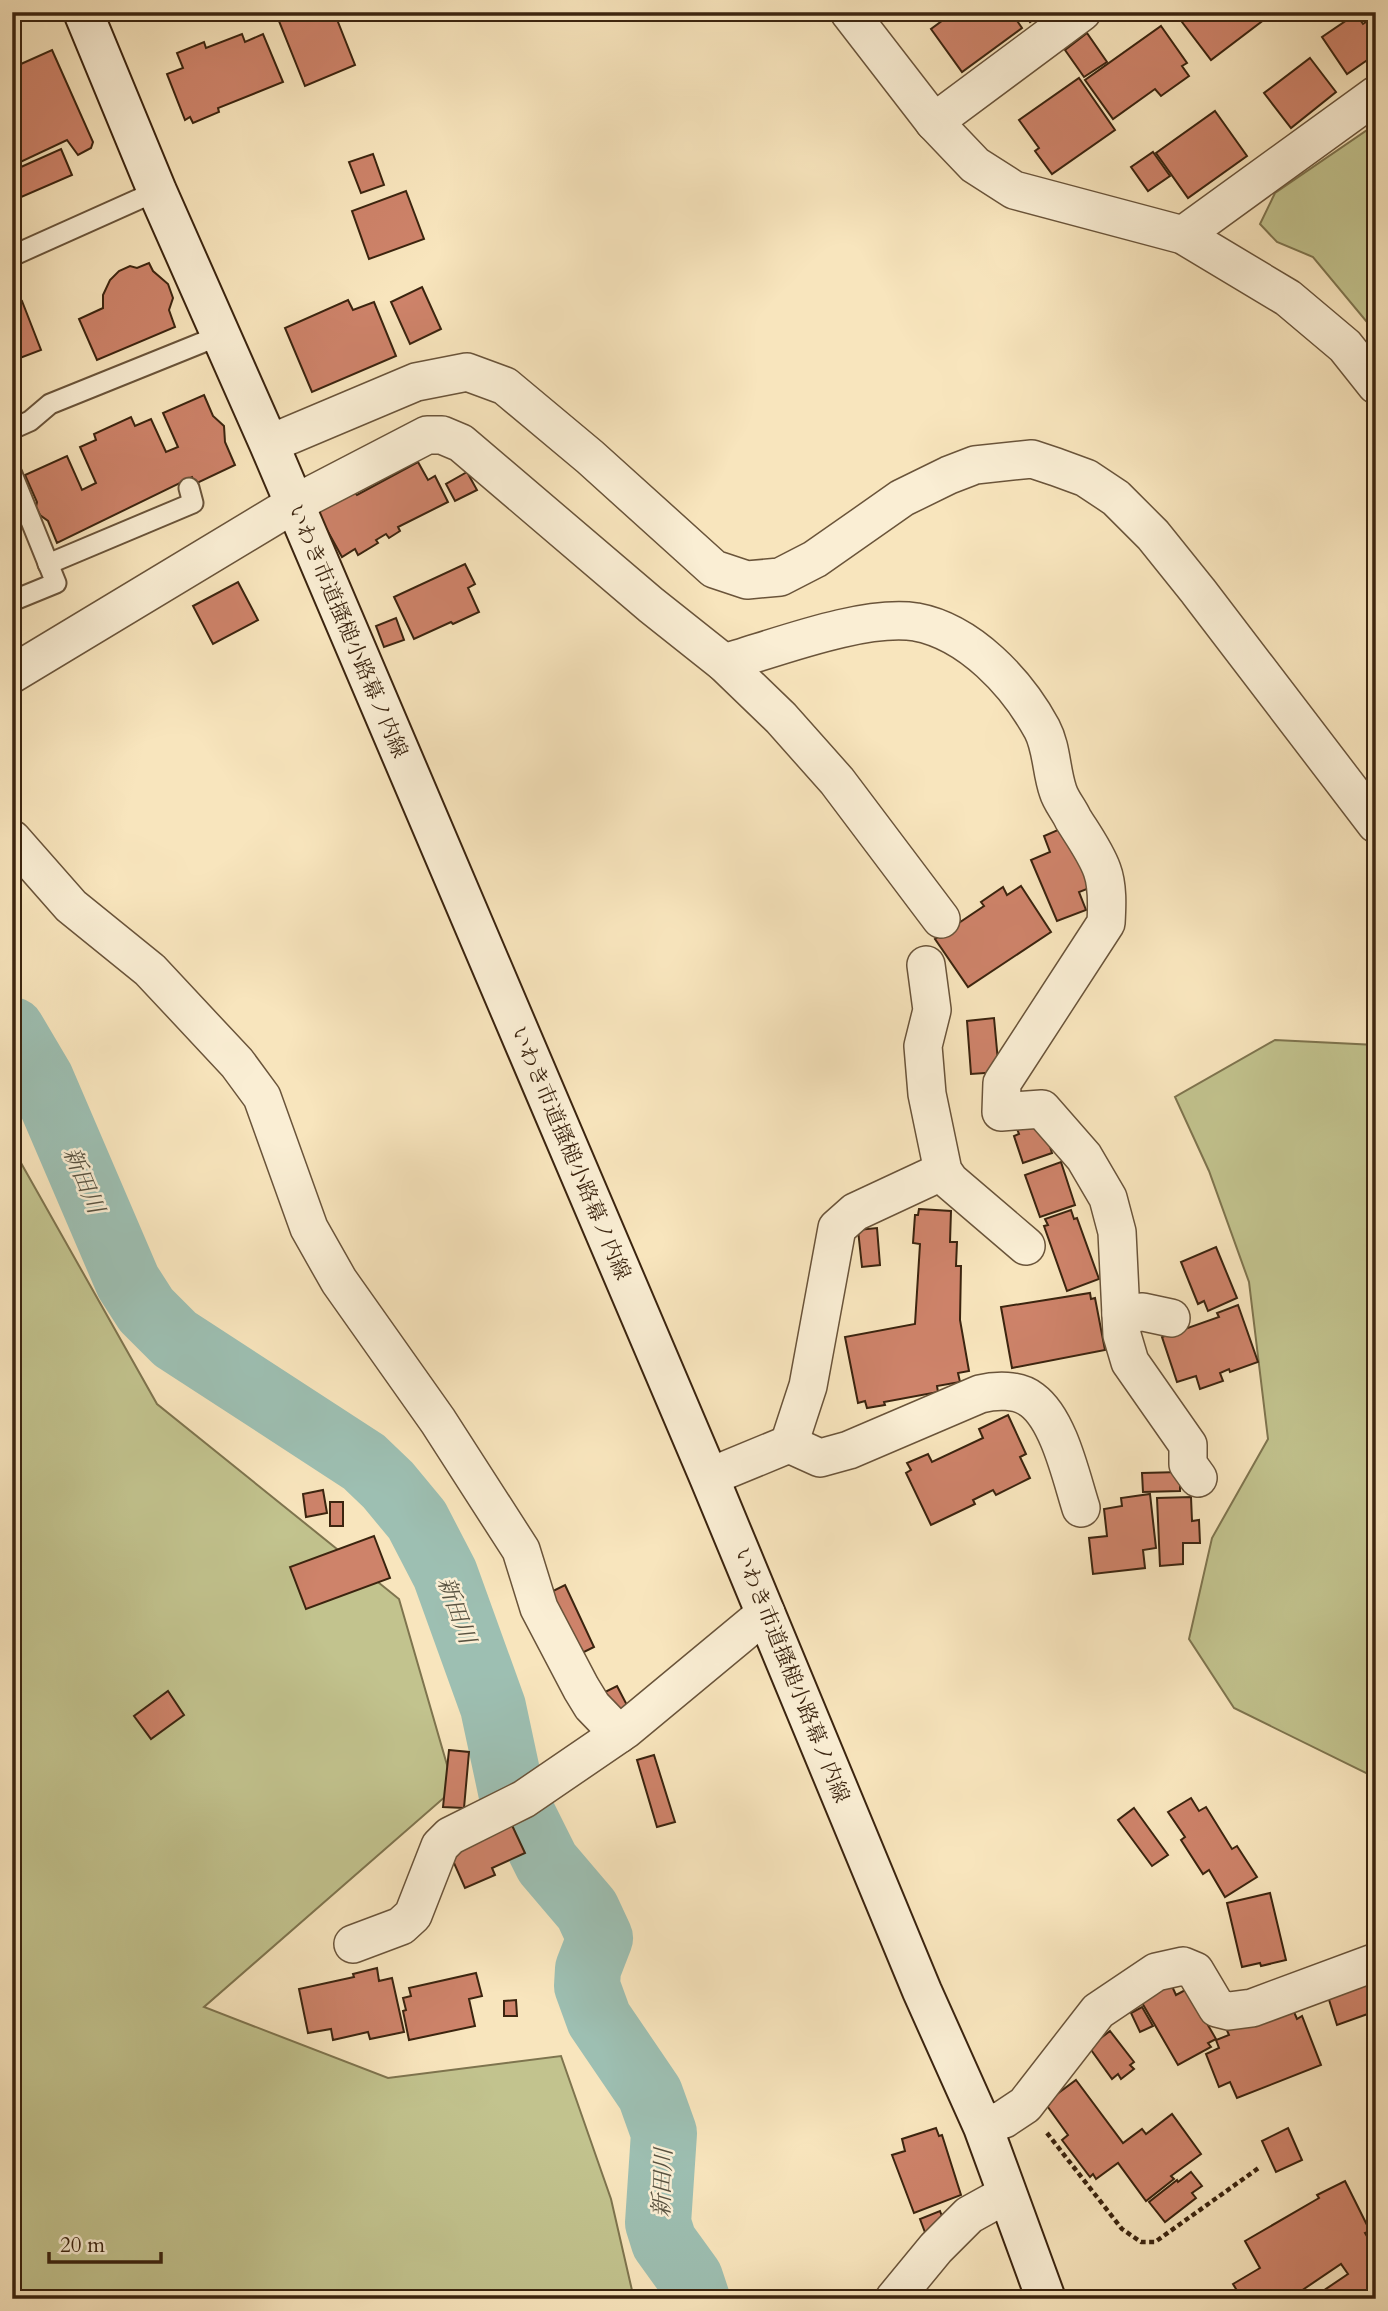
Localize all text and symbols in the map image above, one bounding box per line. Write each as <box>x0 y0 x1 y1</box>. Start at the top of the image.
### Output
street label: いわき市道搔槌小路幕ノ内線 <box>281 500 414 763</box>
street label: いわき市道搔槌小路幕ノ内線 <box>504 1022 637 1285</box>
water label: 新田川 <box>56 1142 112 1221</box>
street label: いわき市道搔槌小路幕ノ内線 <box>727 1543 856 1807</box>
water label: 新田川 <box>430 1572 484 1651</box>
water label: 新田川 <box>646 2145 679 2218</box>
scale bar <box>49 2220 161 2264</box>
text: 20 m <box>60 2231 105 2260</box>

